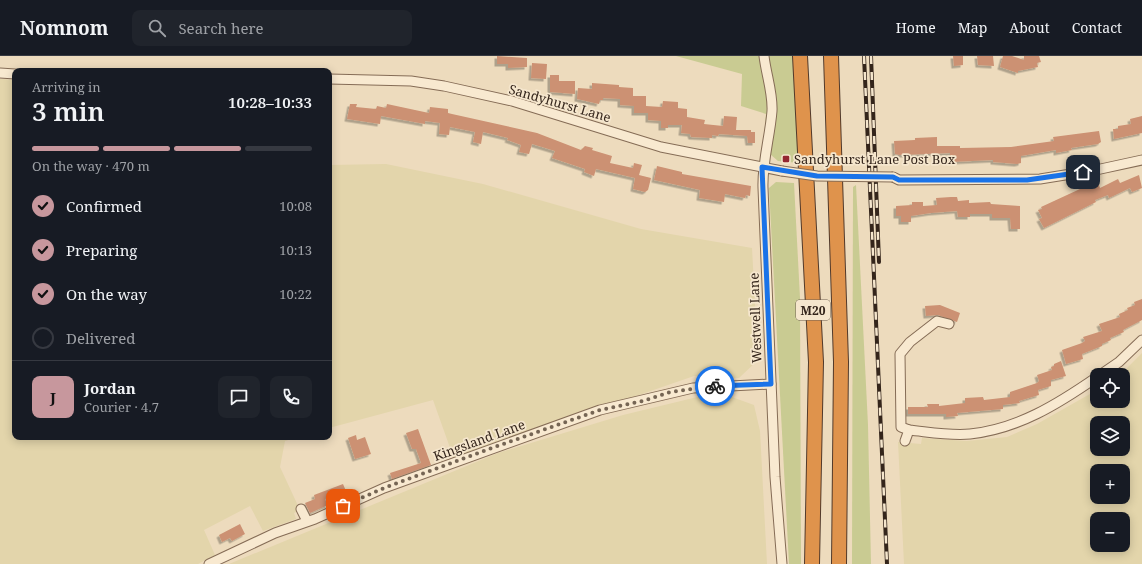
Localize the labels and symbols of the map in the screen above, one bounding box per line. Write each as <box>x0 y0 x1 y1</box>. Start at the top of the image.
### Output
street label: Sandyhurst Lane <box>507 80 613 126</box>
place label: Sandyhurst Lane Post Box <box>794 150 956 168</box>
marker: Sandyhurst Lane Post Box <box>781 154 791 164</box>
pin <box>1066 155 1100 189</box>
street label: Westwell Lane <box>744 272 766 364</box>
road number: M20 <box>796 300 830 320</box>
courier <box>695 366 735 406</box>
street label: Kingsland Lane <box>431 415 527 465</box>
pin <box>326 489 360 523</box>

